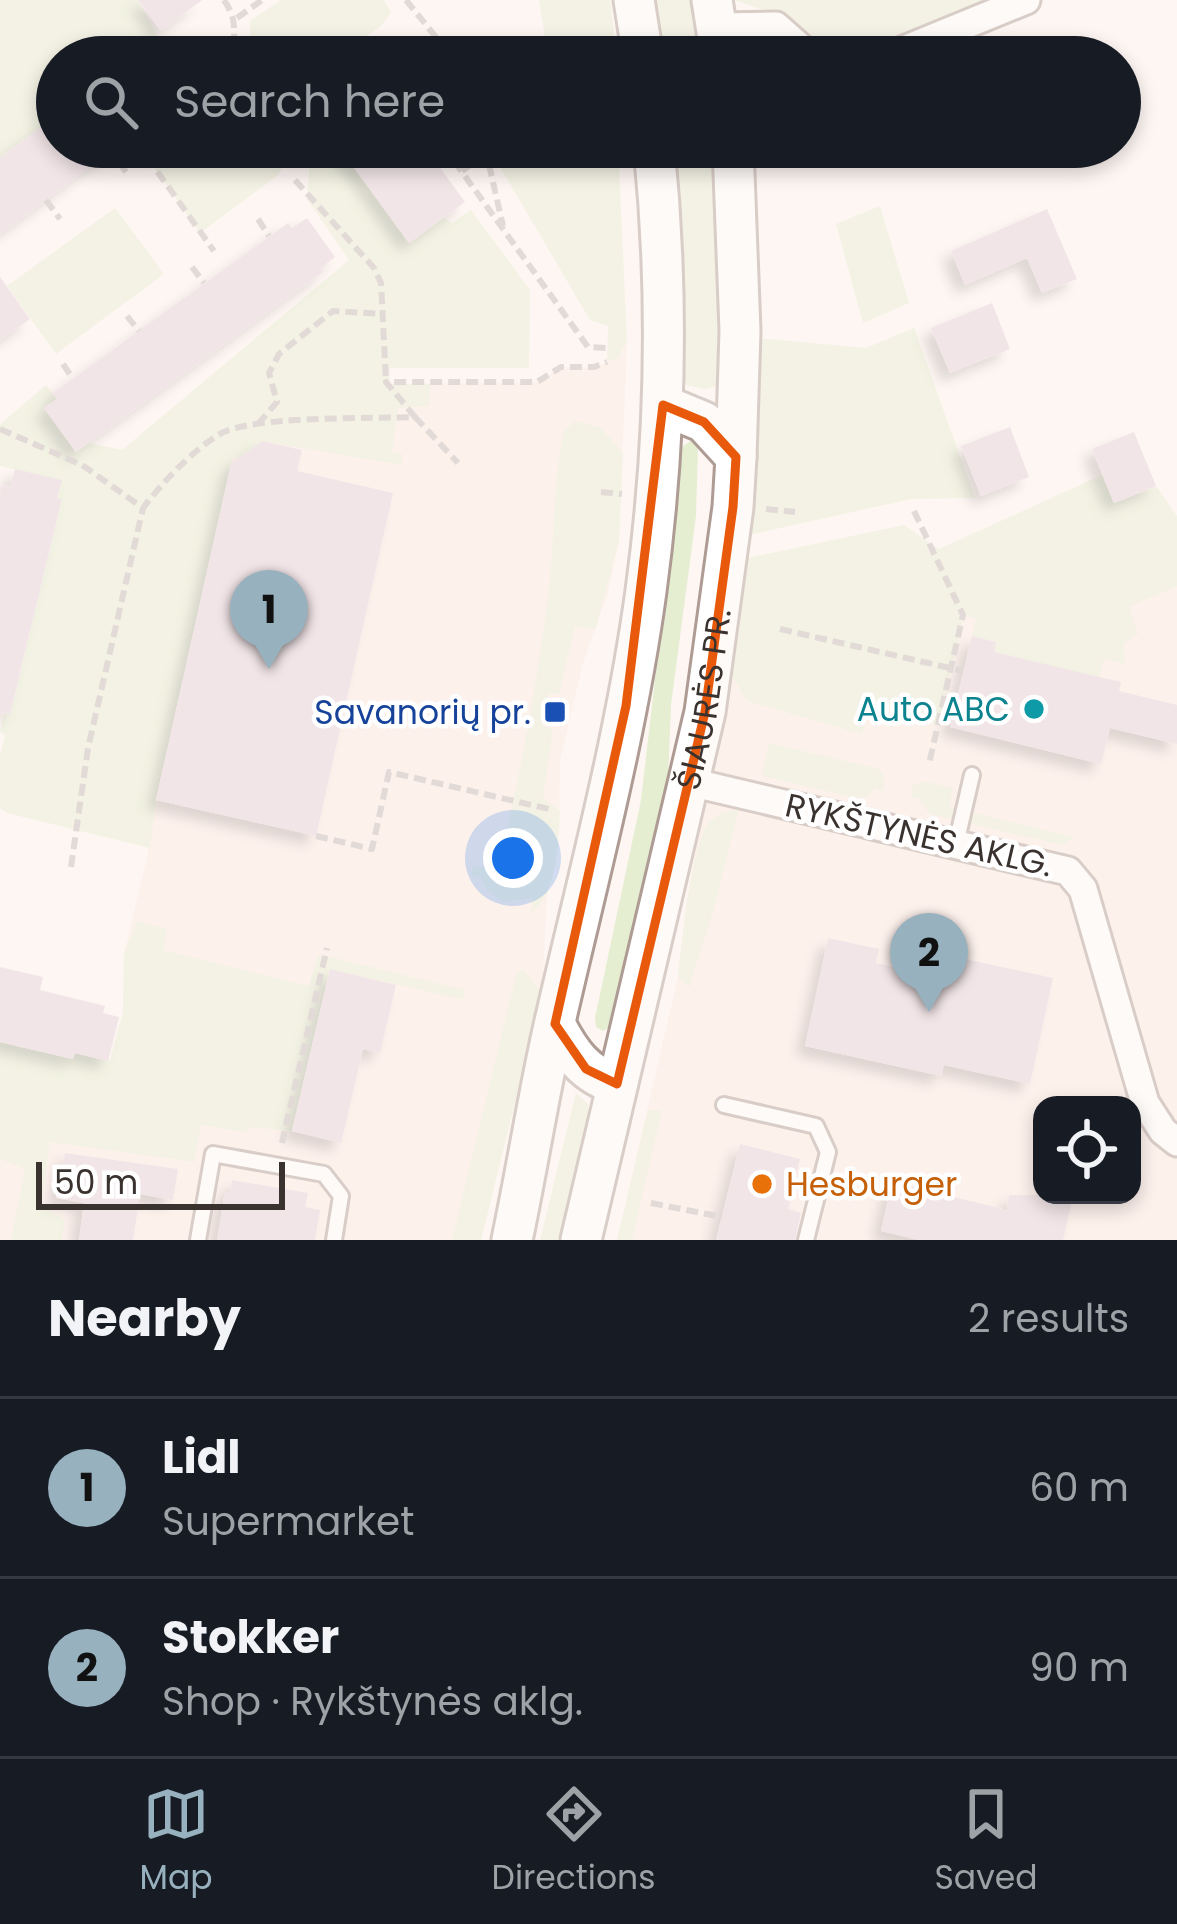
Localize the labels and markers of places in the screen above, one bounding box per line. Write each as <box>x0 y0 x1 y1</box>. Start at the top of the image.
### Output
pin: 1 <box>230 570 308 669</box>
place label: Auto ABC <box>857 686 1010 733</box>
place label: Savanorių pr. <box>314 689 531 736</box>
marker: Auto ABC <box>1021 696 1047 722</box>
marker: Savanorių pr. <box>542 699 568 725</box>
pin: 2 <box>890 913 968 1012</box>
place label: Hesburger <box>786 1161 957 1208</box>
marker: Hesburger <box>749 1171 775 1197</box>

